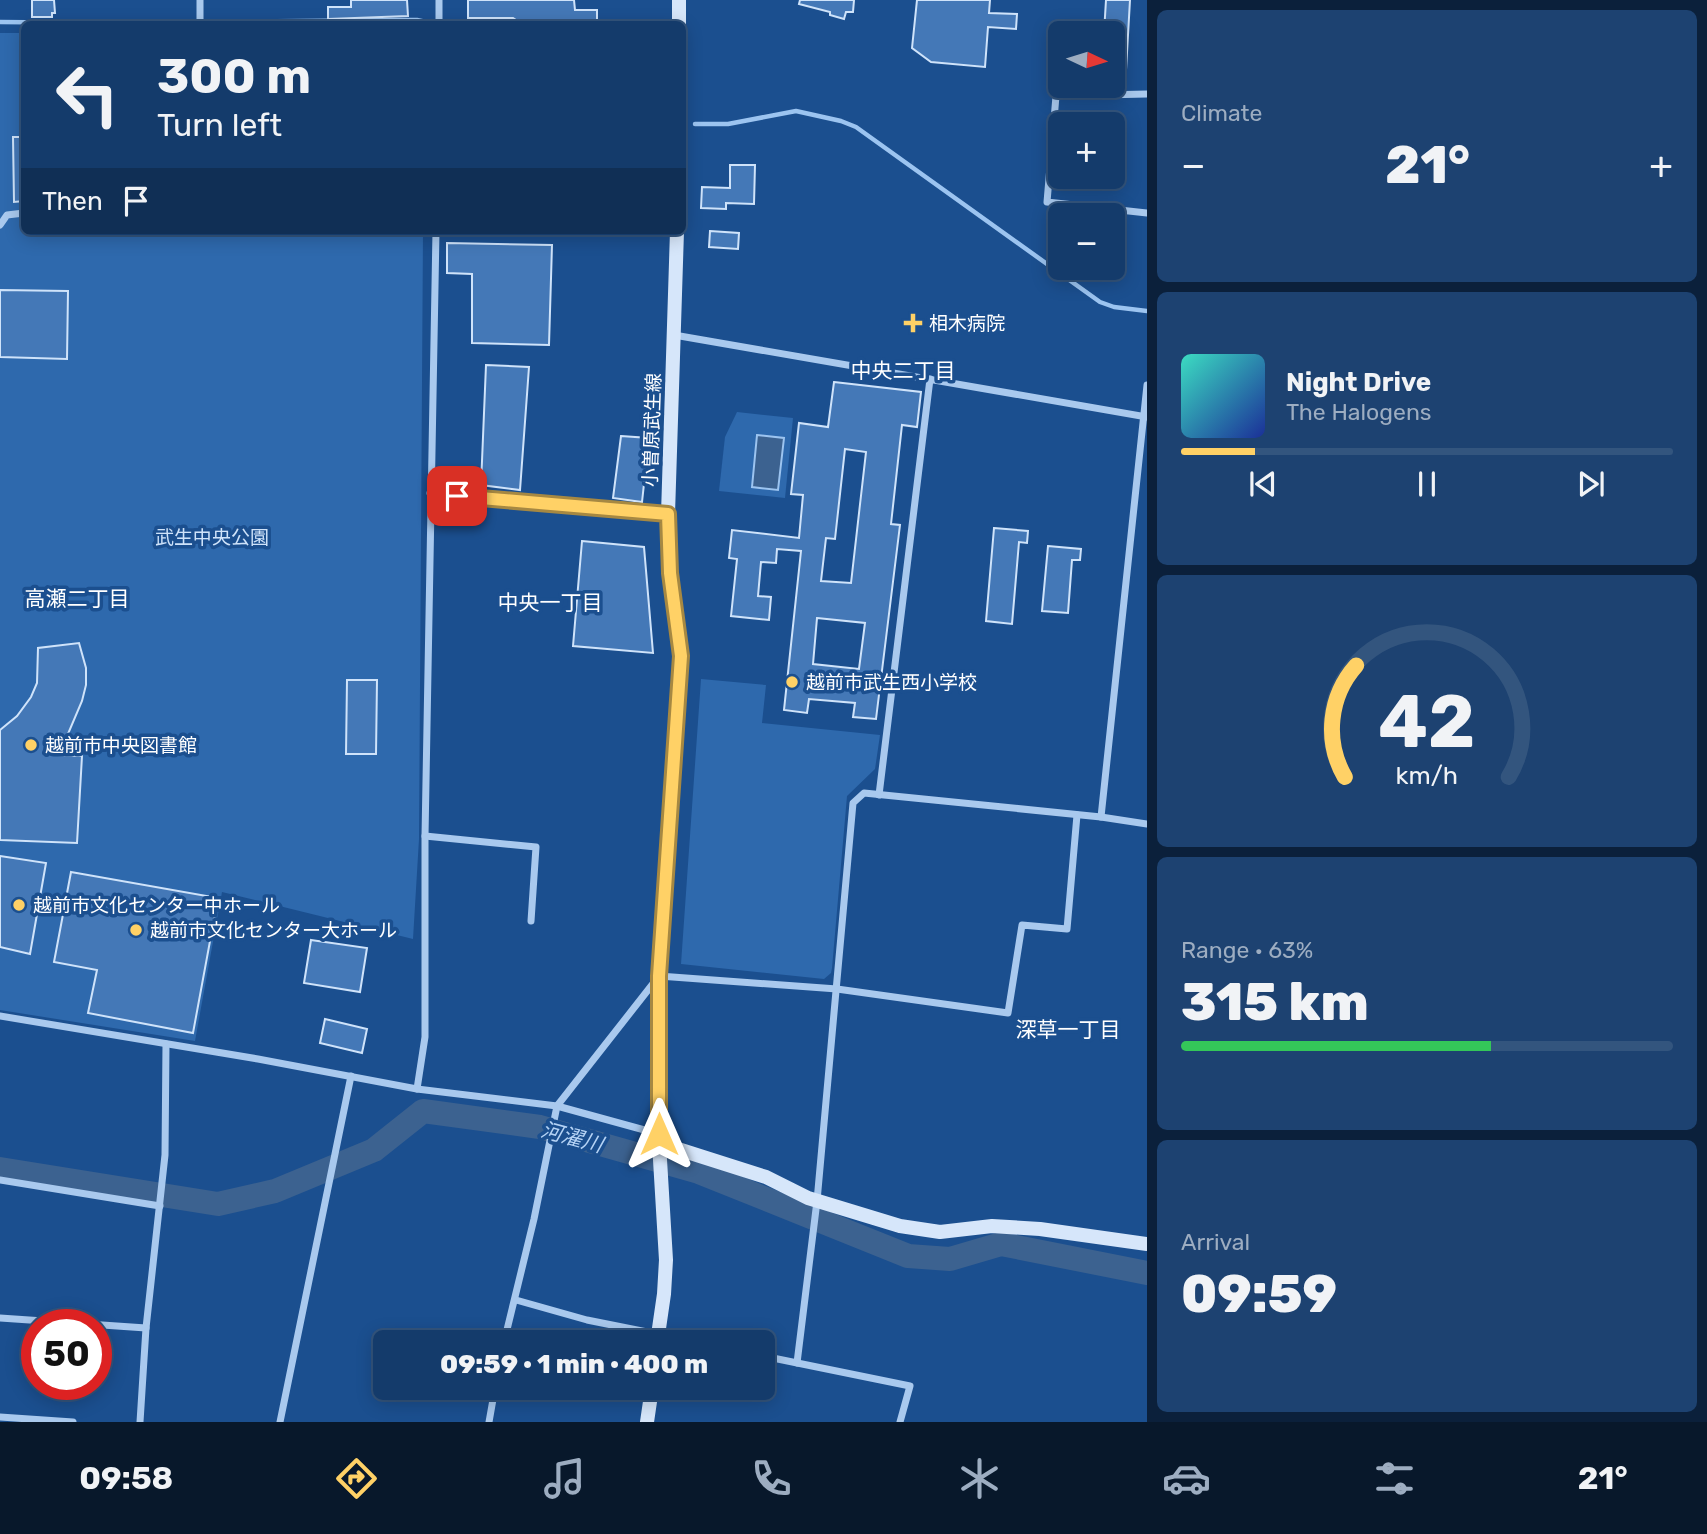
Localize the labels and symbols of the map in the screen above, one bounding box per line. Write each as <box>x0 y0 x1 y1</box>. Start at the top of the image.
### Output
north arrow <box>1048 21 1125 98</box>
place label: 相木病院 <box>929 312 1005 335</box>
marker: 相木病院 <box>903 313 923 333</box>
district label: 中央二丁目 <box>851 358 956 383</box>
street label: 小曽原武生線 <box>639 373 665 487</box>
pin <box>427 466 487 526</box>
park label: 武生中央公園 <box>155 526 269 549</box>
district label: 高瀬二丁目 <box>25 586 130 611</box>
district label: 中央一丁目 <box>498 590 603 615</box>
place label: 越前市武生西小学校 <box>806 671 977 694</box>
marker: 越前市武生西小学校 <box>784 674 800 690</box>
place label: 越前市中央図書館 <box>45 734 197 757</box>
marker: 越前市中央図書館 <box>23 737 39 753</box>
place label: 越前市文化センター中ホール <box>33 894 280 917</box>
marker: 越前市文化センター中ホール <box>11 897 27 913</box>
place label: 越前市文化センター大ホール <box>150 919 397 942</box>
marker: 越前市文化センター大ホール <box>128 922 144 938</box>
district label: 深草一丁目 <box>1016 1017 1121 1042</box>
position arrow <box>622 1097 696 1171</box>
water label: 河濯川 <box>538 1117 608 1158</box>
speed limit sign: 50 <box>21 1309 112 1400</box>

